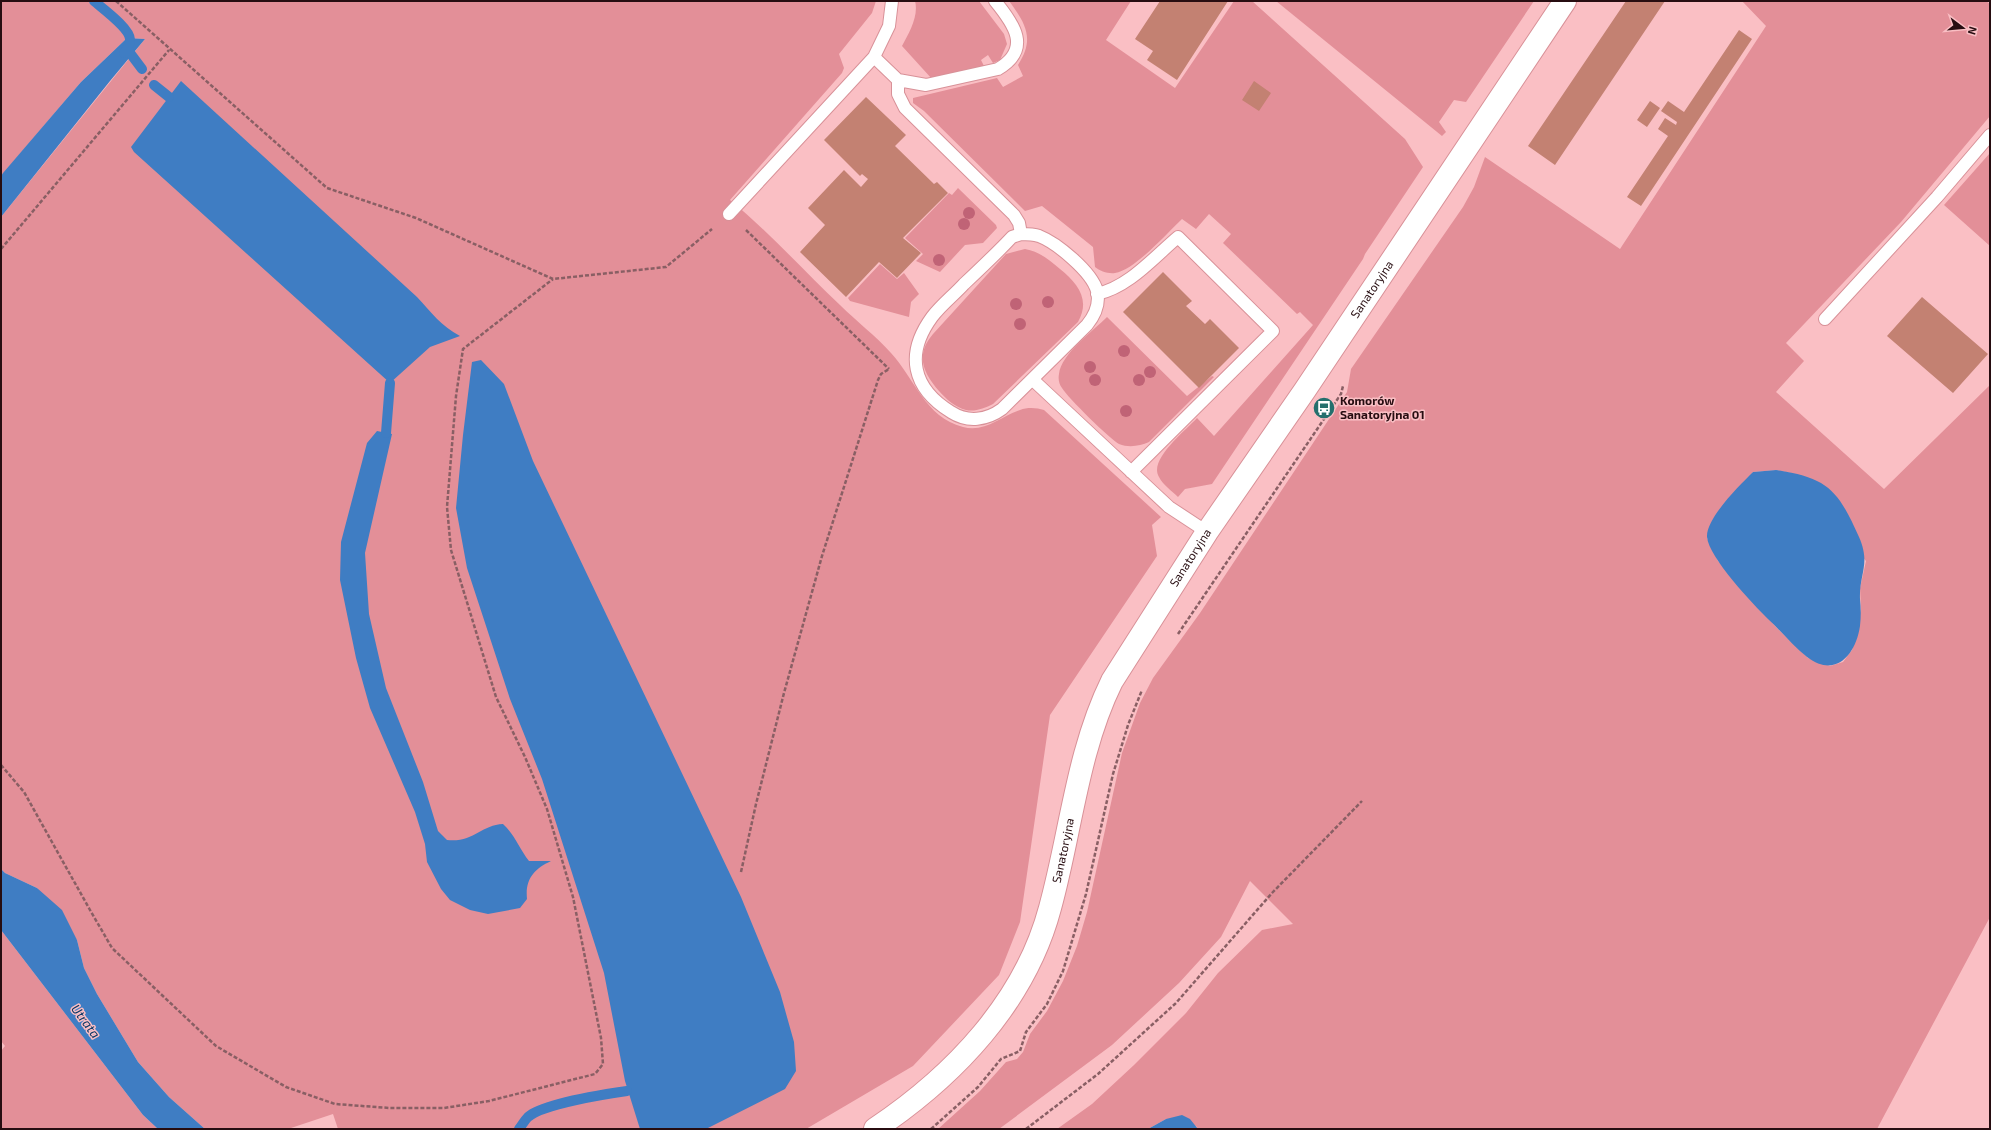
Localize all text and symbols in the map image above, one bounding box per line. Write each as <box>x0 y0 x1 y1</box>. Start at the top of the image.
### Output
north arrow <box>1943 8 1983 48</box>
text: N <box>1966 25 1980 37</box>
street label: Sanatoryjna <box>1347 258 1396 320</box>
place label: Komorów Sanatoryjna 01 <box>1340 393 1425 422</box>
bus stop icon: Komorów Sanatoryjna 01 <box>1311 395 1337 421</box>
street label: Sanatoryjna <box>1166 526 1213 589</box>
street label: Sanatoryjna <box>1049 817 1076 884</box>
water label: Utrata <box>68 1001 104 1041</box>

